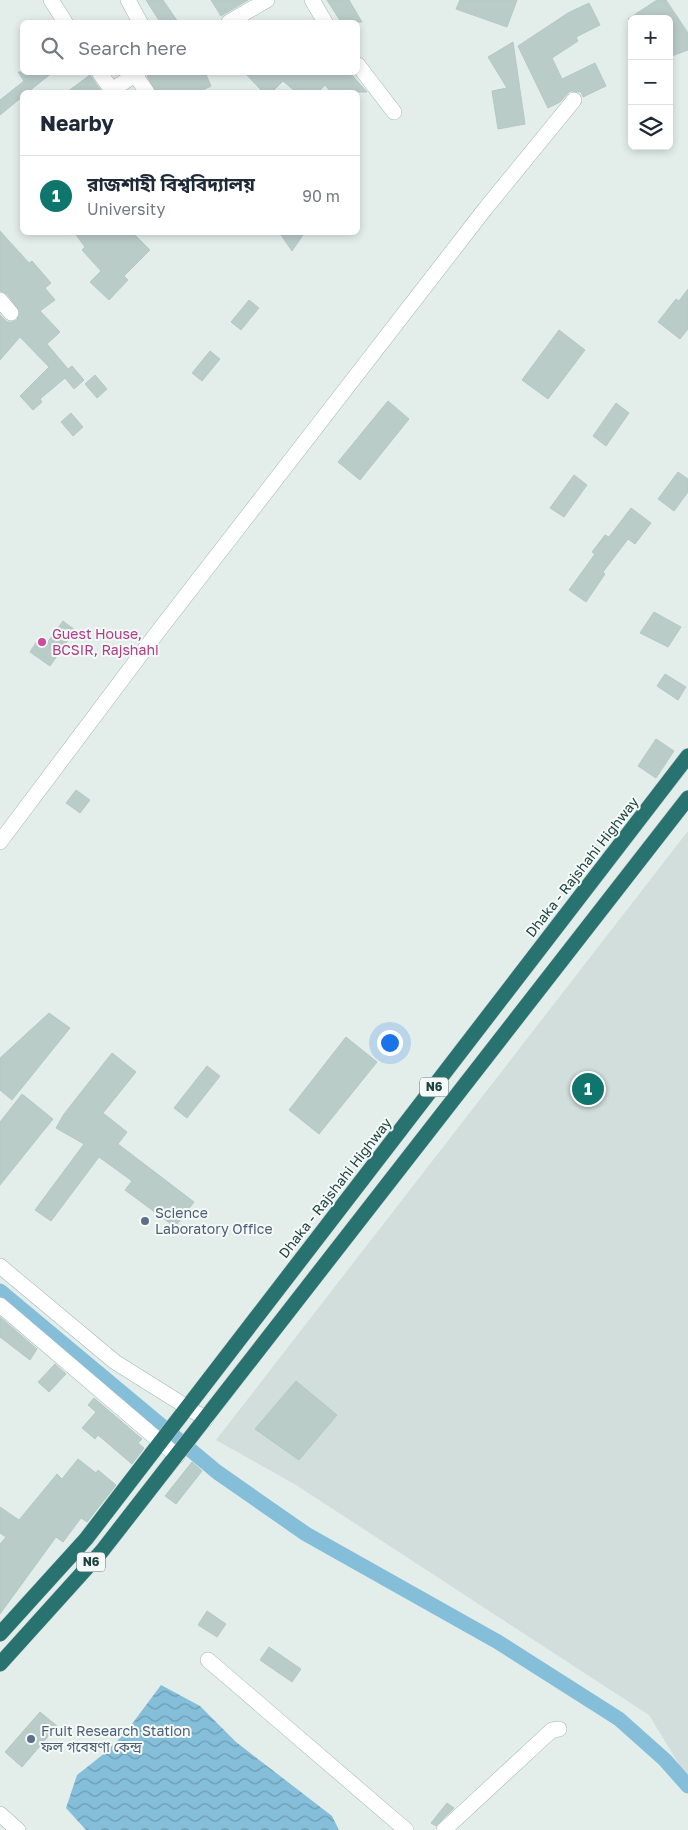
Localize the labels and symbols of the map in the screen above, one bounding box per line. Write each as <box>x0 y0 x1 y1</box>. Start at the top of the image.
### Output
place label: Guest House, BCSIR, Rajshahi <box>52 625 159 658</box>
marker: Guest House, BCSIR, Rajshahi <box>36 636 48 648</box>
street label: Dhaka - Rajshahi Highway <box>522 793 642 940</box>
your location <box>377 1030 403 1056</box>
pin: 1 <box>572 1070 604 1108</box>
road number: N6 <box>420 1078 448 1096</box>
street label: Dhaka - Rajshahi Highway <box>275 1114 395 1261</box>
place label: Science Laboratory Office <box>155 1204 273 1237</box>
marker: Science Laboratory Office <box>139 1215 151 1227</box>
road number: N6 <box>77 1552 105 1571</box>
place label: Fruit Research Station ফল গবেষণা কেন্দ্র <box>40 1722 191 1755</box>
marker: Fruit Research Station ফল গবেষণা কেন্দ্র <box>25 1733 37 1745</box>

